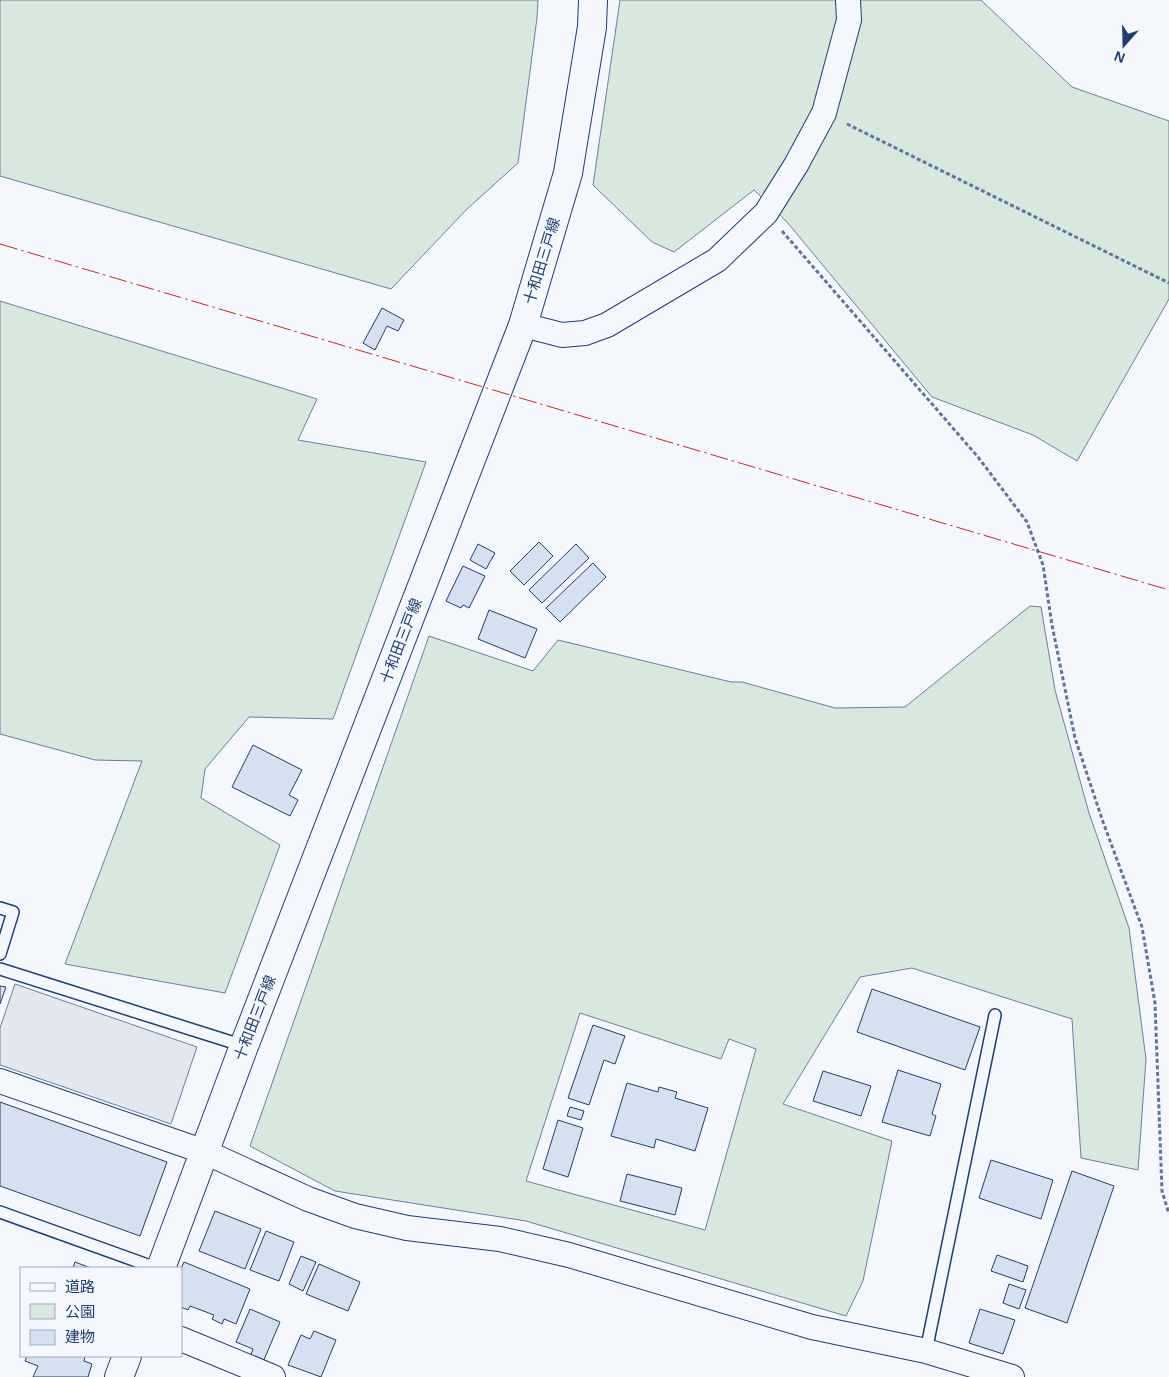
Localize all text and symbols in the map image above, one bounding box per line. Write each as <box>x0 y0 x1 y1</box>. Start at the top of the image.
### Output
north arrow <box>1099 20 1149 70</box>
text: N <box>1112 48 1127 66</box>
street label: 十和田三戸線 <box>520 215 563 306</box>
street label: 十和田三戸線 <box>376 596 425 686</box>
street label: 十和田三戸線 <box>230 973 279 1063</box>
legend <box>20 1267 182 1357</box>
text: 道路 <box>65 1278 95 1295</box>
text: 公園 <box>65 1303 95 1320</box>
text: 建物 <box>65 1328 95 1345</box>

